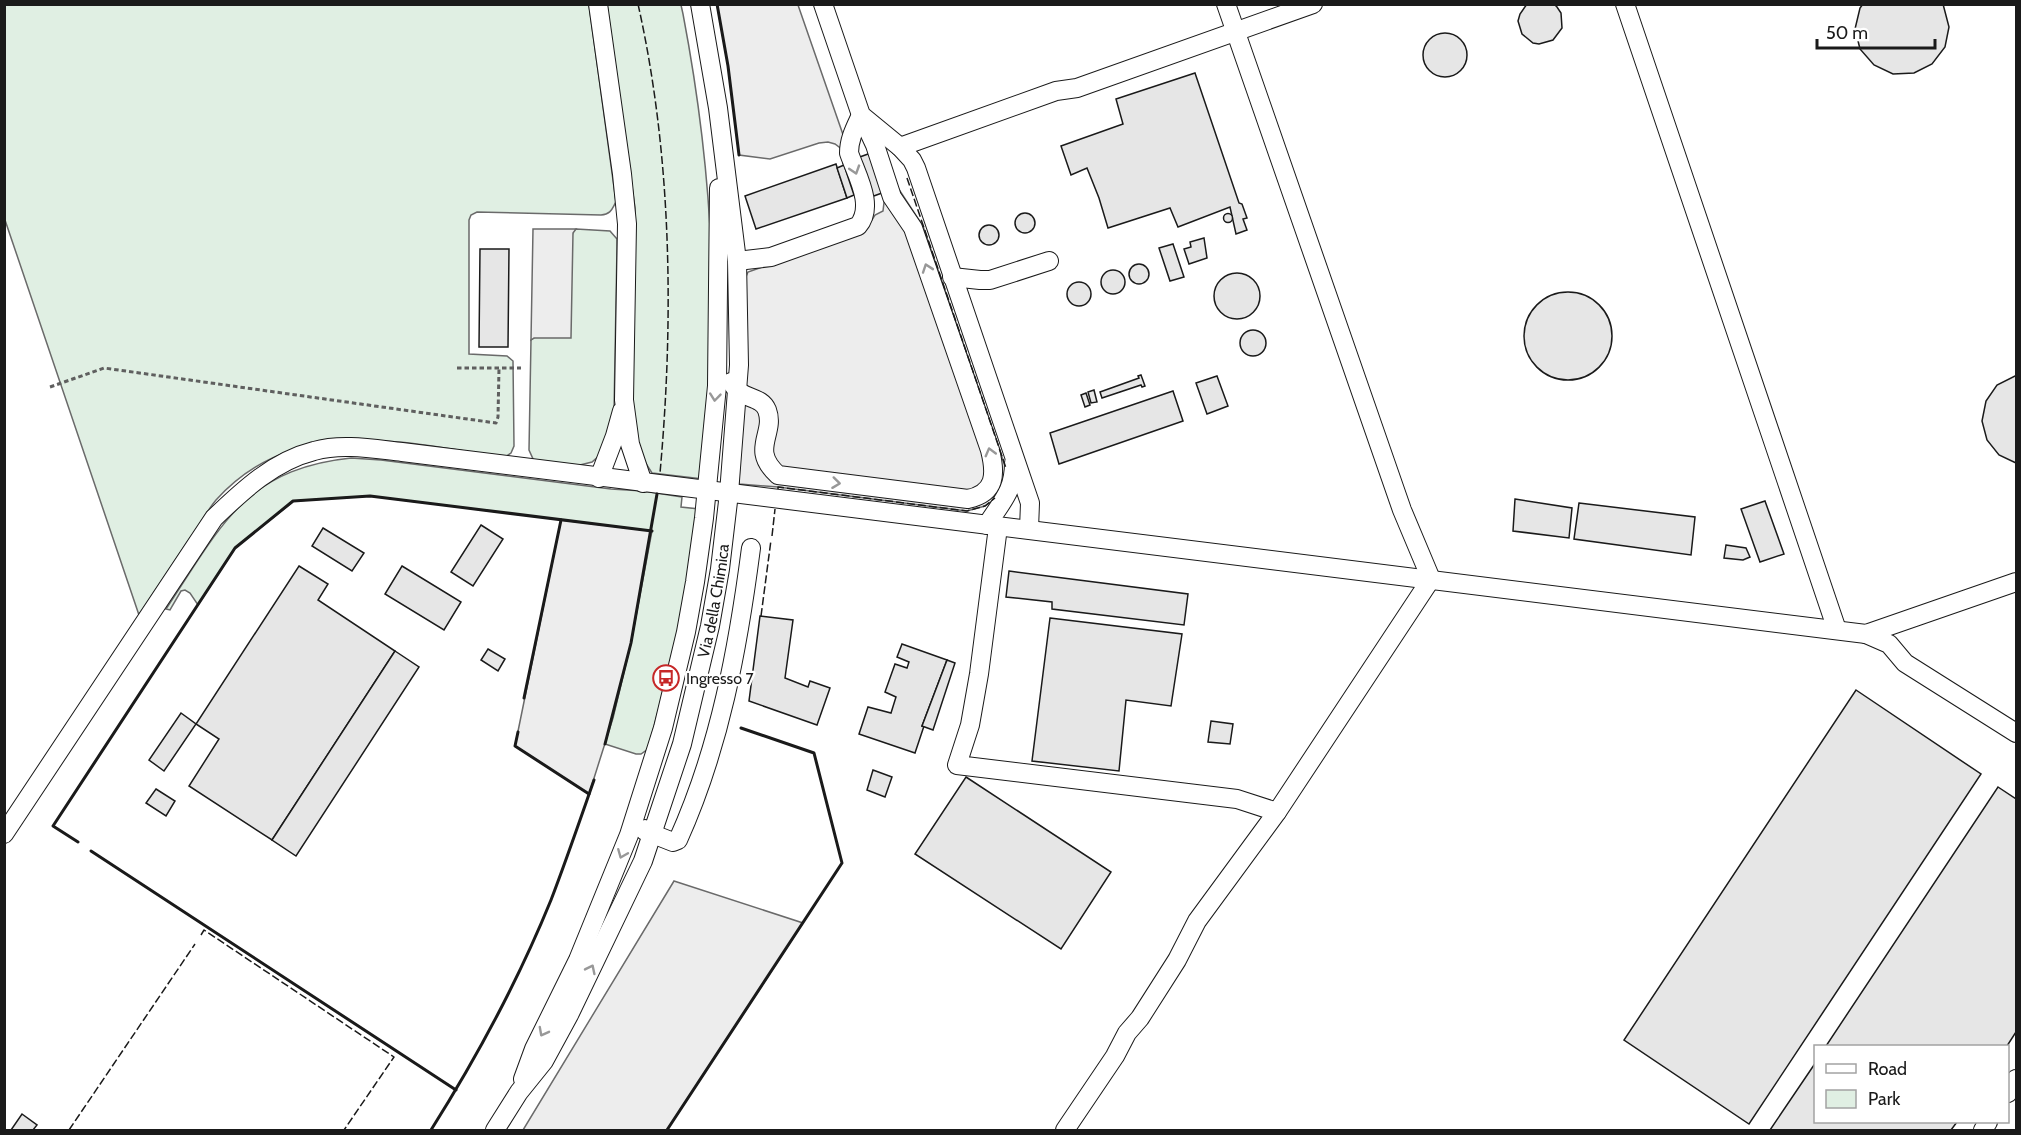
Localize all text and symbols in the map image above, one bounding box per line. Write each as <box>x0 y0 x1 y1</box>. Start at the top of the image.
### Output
scale bar <box>1817 12 1936 50</box>
text: 50 m <box>1826 22 1868 44</box>
one-way arrow <box>848 164 860 175</box>
one-way arrow <box>921 263 934 273</box>
one-way arrow <box>709 393 722 402</box>
one-way arrow <box>985 447 997 458</box>
one-way arrow <box>831 476 840 488</box>
street label: Via della Chimica <box>694 543 733 660</box>
bus stop icon: Ingresso 7 <box>651 663 681 693</box>
place label: Ingresso 7 <box>686 669 754 688</box>
one-way arrow <box>616 848 629 859</box>
one-way arrow <box>584 965 595 976</box>
one-way arrow <box>539 1026 550 1036</box>
legend <box>1814 1045 2009 1123</box>
text: Road <box>1868 1058 1907 1080</box>
text: Park <box>1868 1088 1901 1110</box>

